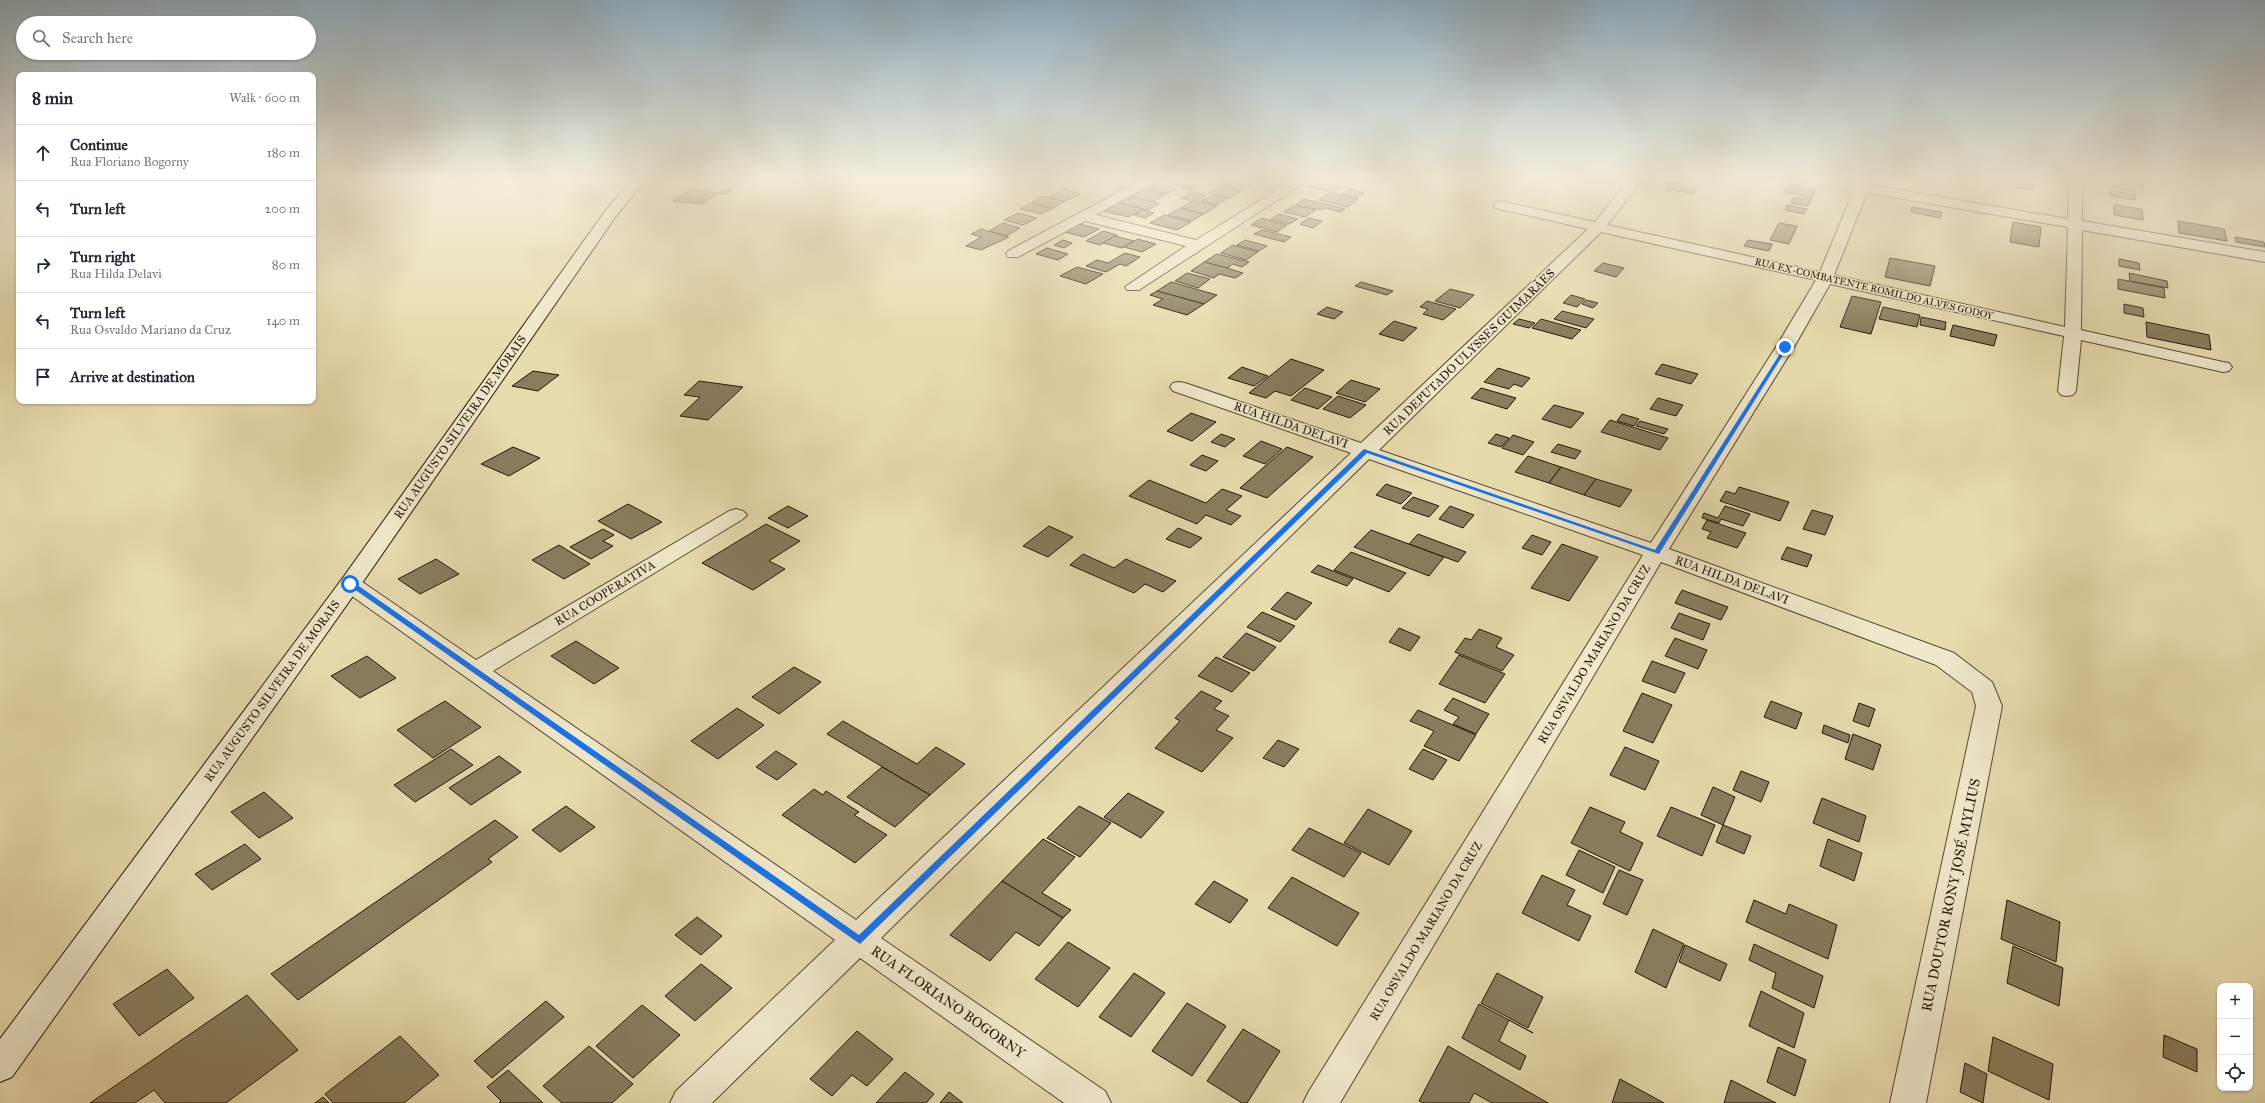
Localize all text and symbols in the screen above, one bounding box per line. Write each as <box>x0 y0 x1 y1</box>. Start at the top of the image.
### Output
search box <box>16 16 316 60</box>
icon: search <box>30 27 52 49</box>
text: Search here <box>62 29 133 47</box>
text: 8 min <box>32 88 73 109</box>
text: Walk · 600 m <box>229 90 300 106</box>
text: Continue <box>70 136 128 154</box>
icon: ahead <box>32 142 54 164</box>
text: 180 m <box>267 145 300 161</box>
text: Rua Floriano Bogorny <box>70 154 189 170</box>
icon: left <box>32 198 54 220</box>
text: Turn left <box>70 200 126 218</box>
text: 200 m <box>265 201 300 217</box>
text: Turn right <box>70 248 135 266</box>
icon: right <box>32 254 54 276</box>
street label: RUA EX-COMBATENTE ROMILDO ALVES GODOY <box>1754 256 1995 322</box>
text: 80 m <box>272 257 300 273</box>
street label: RUA DEPUTADO ULYSSES GUIMARÃES <box>1380 265 1558 438</box>
text: Rua Hilda Delavi <box>70 266 162 282</box>
text: Turn left <box>70 304 126 322</box>
icon: left <box>32 310 54 332</box>
text: 140 m <box>266 313 300 329</box>
text: Rua Osvaldo Mariano da Cruz <box>70 322 231 338</box>
street label: RUA AUGUSTO SILVEIRA DE MORAIS <box>391 332 529 522</box>
route end <box>1776 338 1794 356</box>
icon: arrive <box>32 366 54 388</box>
text: Arrive at destination <box>70 368 195 386</box>
street label: RUA HILDA DELAVI <box>1232 399 1350 451</box>
street label: RUA HILDA DELAVI <box>1673 553 1791 607</box>
street label: RUA COOPERATIVA <box>552 557 658 629</box>
street label: RUA OSVALDO MARIANO DA CRUZ <box>1535 561 1653 746</box>
route start <box>341 575 359 593</box>
street label: RUA AUGUSTO SILVEIRA DE MORAIS <box>201 597 343 785</box>
street label: RUA DOUTOR RONY JOSÉ MYLIUS <box>1916 776 1985 1013</box>
street label: RUA OSVALDO MARIANO DA CRUZ <box>1367 838 1485 1023</box>
street label: RUA FLORIANO BOGORNY <box>868 942 1029 1062</box>
map controls <box>2217 983 2253 1091</box>
button: + <box>2217 983 2253 1019</box>
button: − <box>2217 1019 2253 1055</box>
button: locate <box>2217 1055 2253 1091</box>

